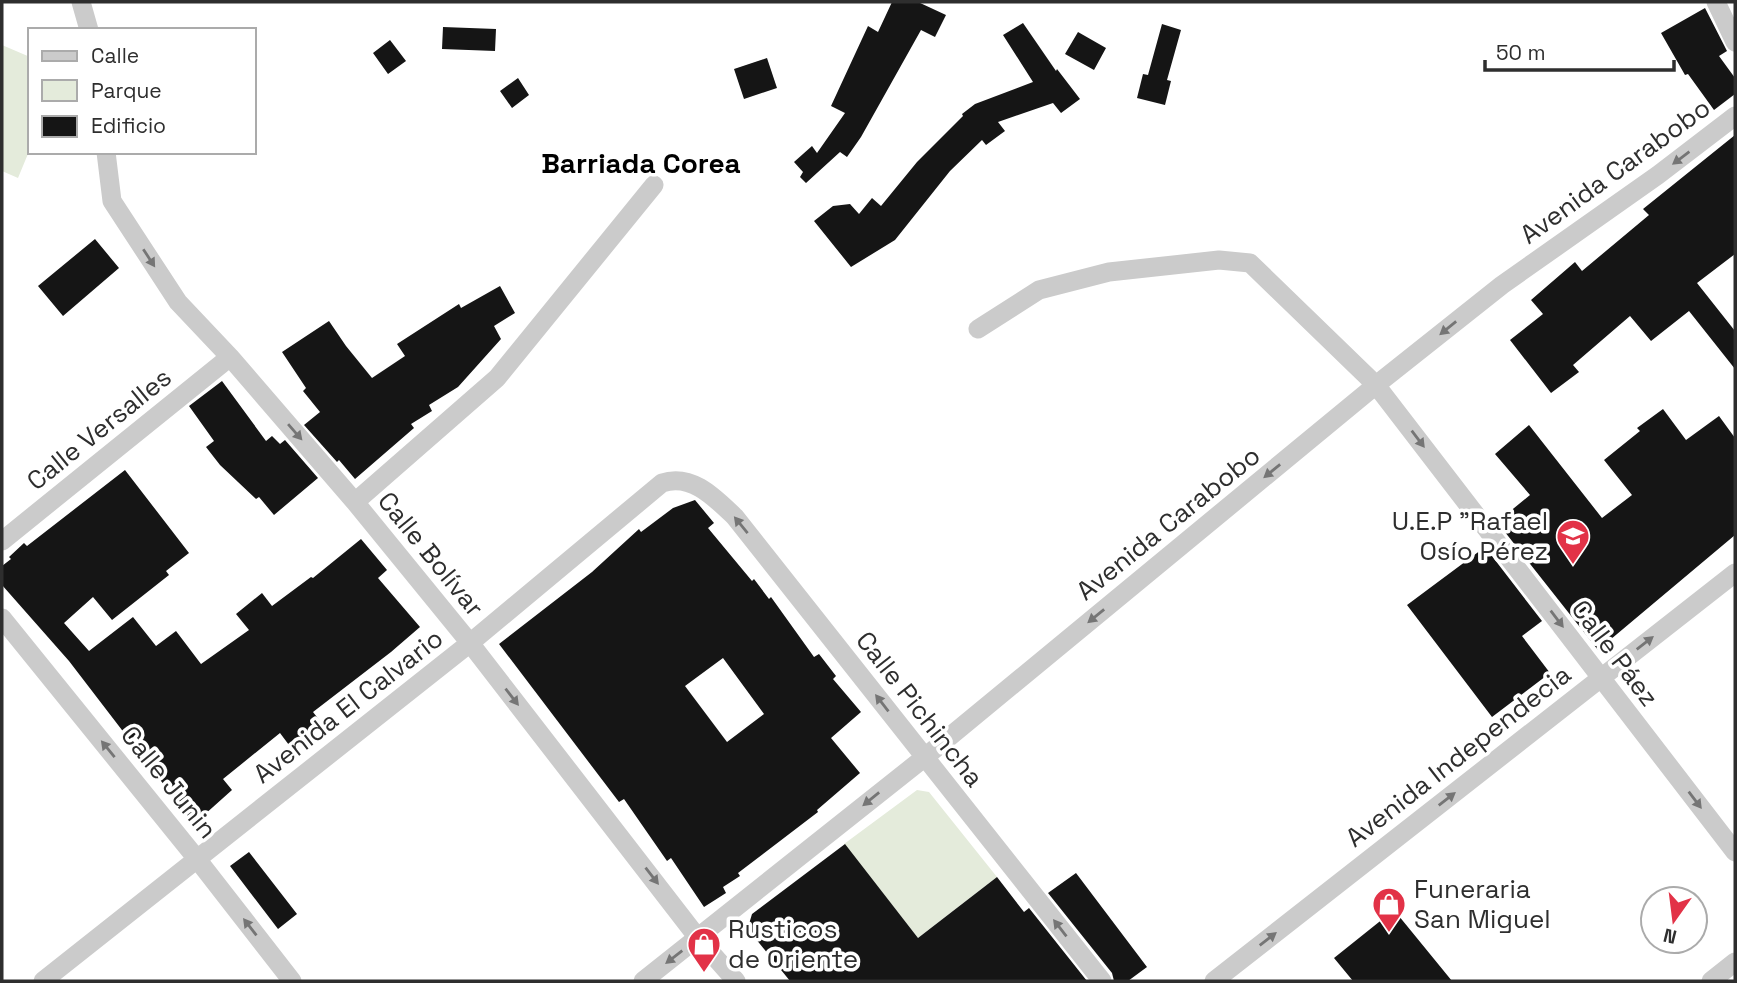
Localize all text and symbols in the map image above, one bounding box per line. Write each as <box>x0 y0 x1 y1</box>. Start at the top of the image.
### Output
legend <box>28 28 256 154</box>
scale bar <box>1485 28 1674 72</box>
text: 50 m <box>1496 39 1546 66</box>
text: Calle <box>91 42 139 69</box>
text: Parque <box>91 77 162 104</box>
street label: Avenida Carabobo <box>1513 91 1717 251</box>
text: Edificio <box>91 112 166 139</box>
district label: Barriada Corea <box>541 145 741 181</box>
one-way arrow <box>1672 150 1690 164</box>
one-way arrow <box>142 249 156 267</box>
one-way arrow <box>1440 320 1458 335</box>
street label: Calle Versalles <box>20 360 178 498</box>
one-way arrow <box>287 423 303 441</box>
one-way arrow <box>1411 430 1425 448</box>
street label: Avenida Carabobo <box>1069 438 1267 608</box>
one-way arrow <box>1263 463 1280 478</box>
street label: Calle Bolívar <box>370 485 492 623</box>
place label: U.E.P "Rafael Osío Pérez <box>1392 504 1548 568</box>
one-way arrow <box>734 517 749 534</box>
school or university icon: U.E.P "Rafael Osío Pérez <box>1554 517 1592 566</box>
street label: Calle Páez <box>1564 593 1666 713</box>
one-way arrow <box>1087 608 1105 624</box>
one-way arrow <box>1550 610 1564 629</box>
street label: Avenida El Calvario <box>246 621 450 791</box>
street label: Calle Pichincha <box>849 624 992 794</box>
one-way arrow <box>1636 636 1654 651</box>
street label: Avenida Independecia <box>1338 657 1578 855</box>
one-way arrow <box>504 689 519 706</box>
one-way arrow <box>875 695 890 713</box>
street label: Calle Junin <box>113 719 225 845</box>
one-way arrow <box>101 741 116 759</box>
one-way arrow <box>1437 791 1455 806</box>
one-way arrow <box>1688 791 1702 809</box>
one-way arrow <box>863 792 881 807</box>
one-way arrow <box>645 867 660 885</box>
place label: Funeraria San Miguel <box>1414 872 1551 936</box>
shop icon: Funeraria San Miguel <box>1370 885 1408 934</box>
north arrow <box>1639 885 1709 955</box>
place label: Rusticos de Oriente <box>728 912 858 976</box>
one-way arrow <box>243 919 258 937</box>
one-way arrow <box>1053 919 1068 936</box>
text: N <box>1661 922 1679 950</box>
shop icon: Rusticos de Oriente <box>685 925 723 974</box>
one-way arrow <box>1258 932 1276 947</box>
one-way arrow <box>666 949 684 964</box>

